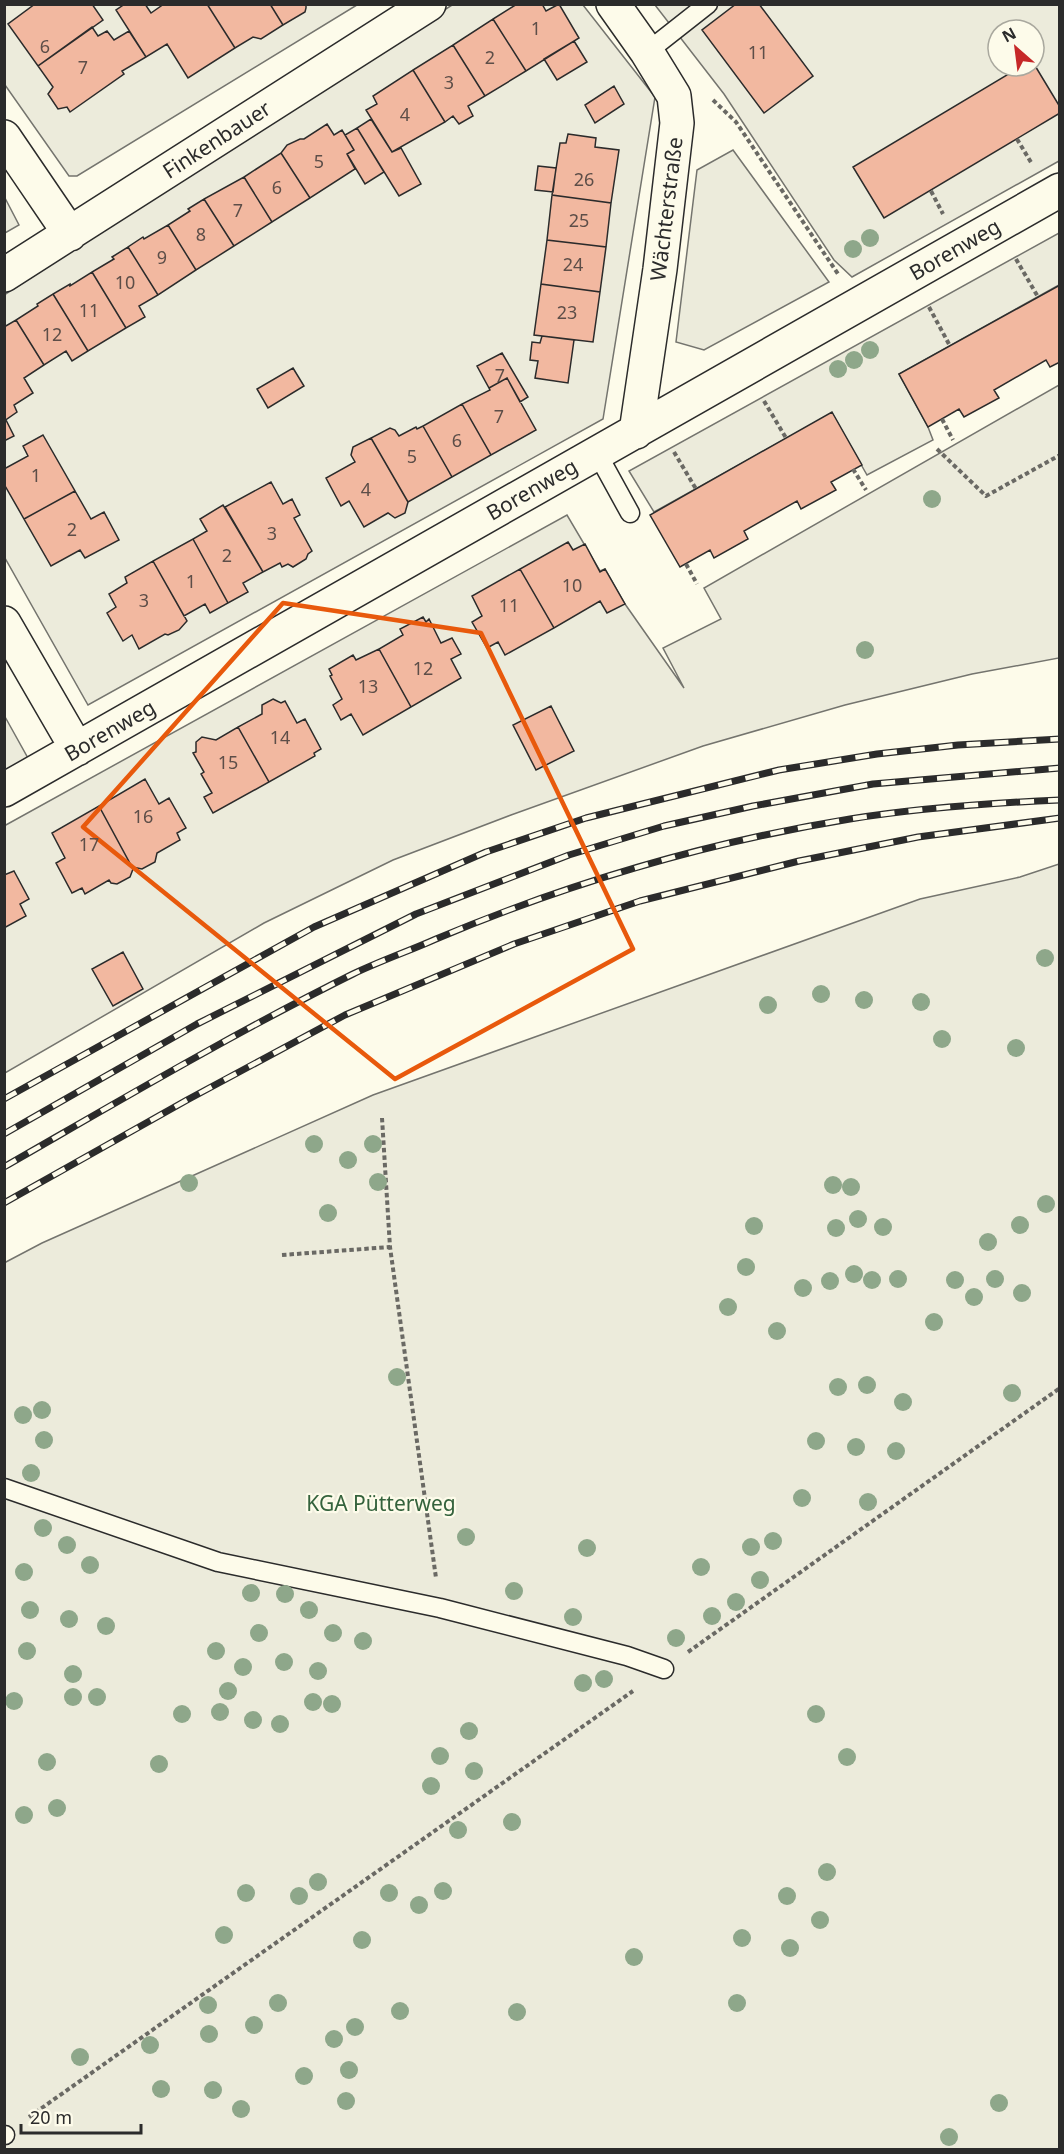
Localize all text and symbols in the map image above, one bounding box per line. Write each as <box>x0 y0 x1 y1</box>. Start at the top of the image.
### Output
house number: 1 <box>531 16 541 40</box>
north arrow <box>986 18 1046 78</box>
text: N <box>998 22 1020 48</box>
house number: 6 <box>40 34 50 58</box>
house number: 11 <box>748 40 768 64</box>
house number: 2 <box>485 45 495 69</box>
house number: 7 <box>78 55 88 79</box>
house number: 3 <box>444 70 454 94</box>
street label: Finkenbauer <box>157 94 276 185</box>
house number: 4 <box>400 102 410 126</box>
street label: Wächterstraße <box>643 135 689 282</box>
house number: 5 <box>314 149 324 173</box>
house number: 26 <box>574 167 594 191</box>
house number: 6 <box>272 175 282 199</box>
house number: 7 <box>233 198 243 222</box>
house number: 25 <box>569 208 589 232</box>
street label: Borenweg <box>904 212 1005 286</box>
house number: 8 <box>196 222 206 246</box>
house number: 9 <box>157 245 167 269</box>
house number: 24 <box>563 252 583 276</box>
house number: 10 <box>115 270 135 294</box>
house number: 11 <box>79 298 99 322</box>
house number: 23 <box>557 300 577 324</box>
house number: 12 <box>42 322 62 346</box>
house number: 7 <box>495 363 505 387</box>
house number: 7 <box>494 404 504 428</box>
house number: 6 <box>452 428 462 452</box>
house number: 5 <box>407 444 417 468</box>
street label: Borenweg <box>481 452 582 526</box>
house number: 1 <box>31 463 41 487</box>
house number: 4 <box>361 477 371 501</box>
house number: 2 <box>67 517 77 541</box>
house number: 3 <box>267 521 277 545</box>
house number: 2 <box>222 543 232 567</box>
house number: 1 <box>186 569 196 593</box>
house number: 10 <box>562 573 582 597</box>
house number: 3 <box>139 588 149 612</box>
house number: 11 <box>499 593 519 617</box>
house number: 12 <box>413 656 433 680</box>
house number: 13 <box>358 674 378 698</box>
street label: Borenweg <box>59 693 160 767</box>
house number: 14 <box>270 725 290 749</box>
house number: 15 <box>218 750 238 774</box>
house number: 16 <box>133 804 153 828</box>
house number: 17 <box>79 832 99 856</box>
park label: KGA Pütterweg <box>306 1489 456 1517</box>
scale bar <box>21 2097 141 2135</box>
text: 20 m <box>30 2105 72 2129</box>

